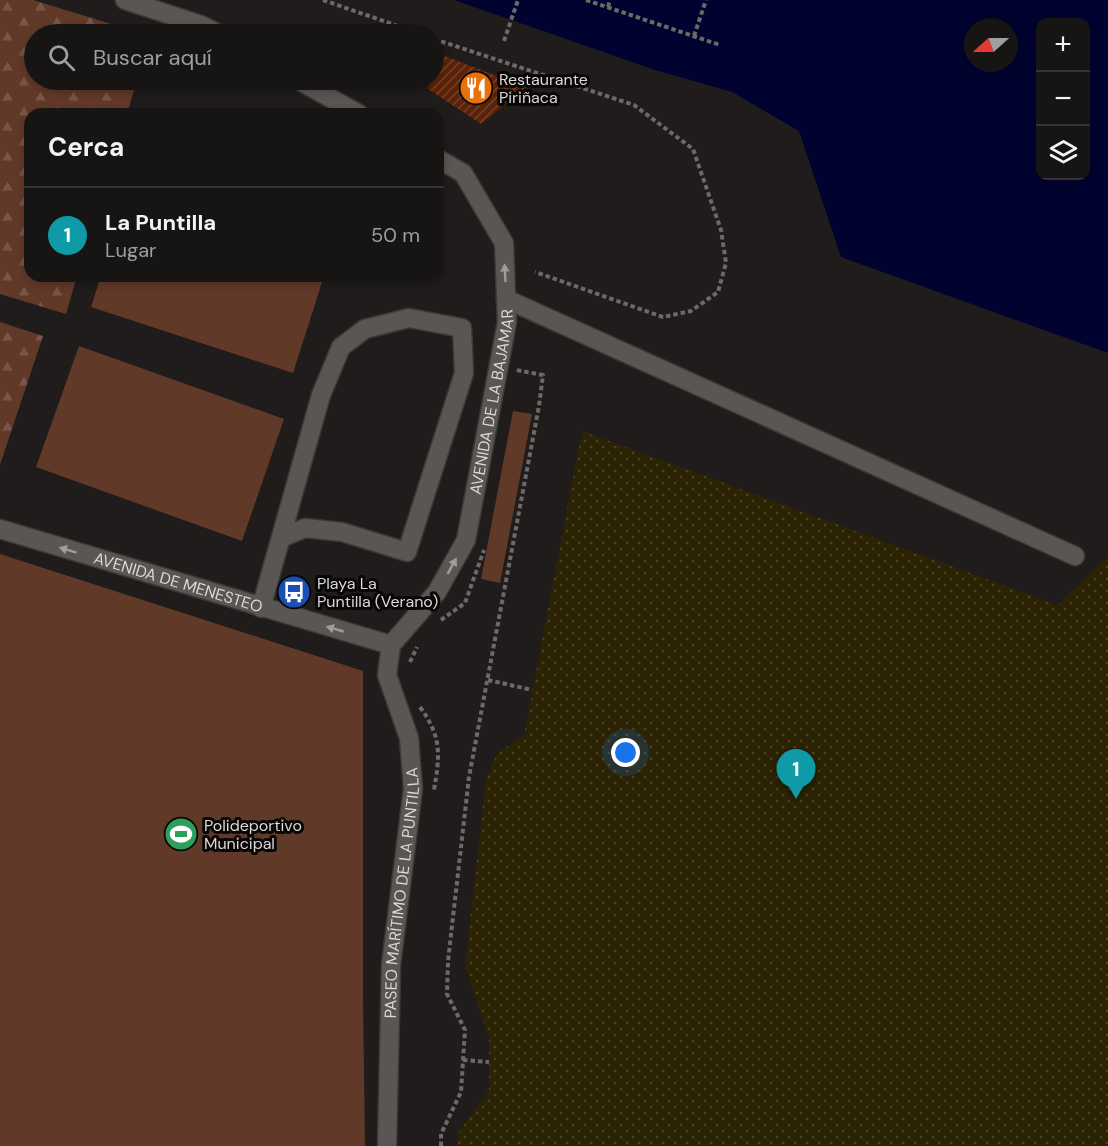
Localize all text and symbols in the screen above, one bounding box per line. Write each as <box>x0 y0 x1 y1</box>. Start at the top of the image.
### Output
north arrow <box>964 18 1018 72</box>
map controls <box>1036 18 1090 180</box>
button: + <box>1036 18 1090 72</box>
search box <box>24 24 444 90</box>
icon: search <box>45 41 78 74</box>
text: Buscar aquí <box>93 43 212 72</box>
place label: Restaurante Piriñaca <box>499 69 588 108</box>
restaurant icon: Restaurante Piriñaca <box>458 70 494 106</box>
button: − <box>1036 72 1090 126</box>
button: layers <box>1036 126 1090 180</box>
text: Cerca <box>48 130 124 164</box>
text: La Puntilla <box>105 208 216 237</box>
text: 1 <box>64 222 71 248</box>
text: 50 m <box>371 222 420 248</box>
text: Lugar <box>105 237 156 263</box>
one-way arrow <box>501 264 510 283</box>
street label: AVENIDA DE LA BAJAMAR <box>464 309 518 496</box>
one-way arrow <box>59 545 77 554</box>
street label: AVENIDA DE MENESTEO <box>91 547 265 617</box>
one-way arrow <box>447 557 457 574</box>
place label: Playa La Puntilla (Verano) <box>317 573 438 612</box>
bus stop icon: Playa La Puntilla (Verano) <box>276 574 312 610</box>
one-way arrow <box>326 624 344 633</box>
your location <box>611 738 640 767</box>
pin: 1 <box>776 750 816 799</box>
street label: PASEO MARÍTIMO DE LA PUNTILLA <box>379 766 424 1018</box>
place label: Polideportivo Municipal <box>204 815 302 854</box>
sports icon: Polideportivo Municipal <box>163 816 199 852</box>

